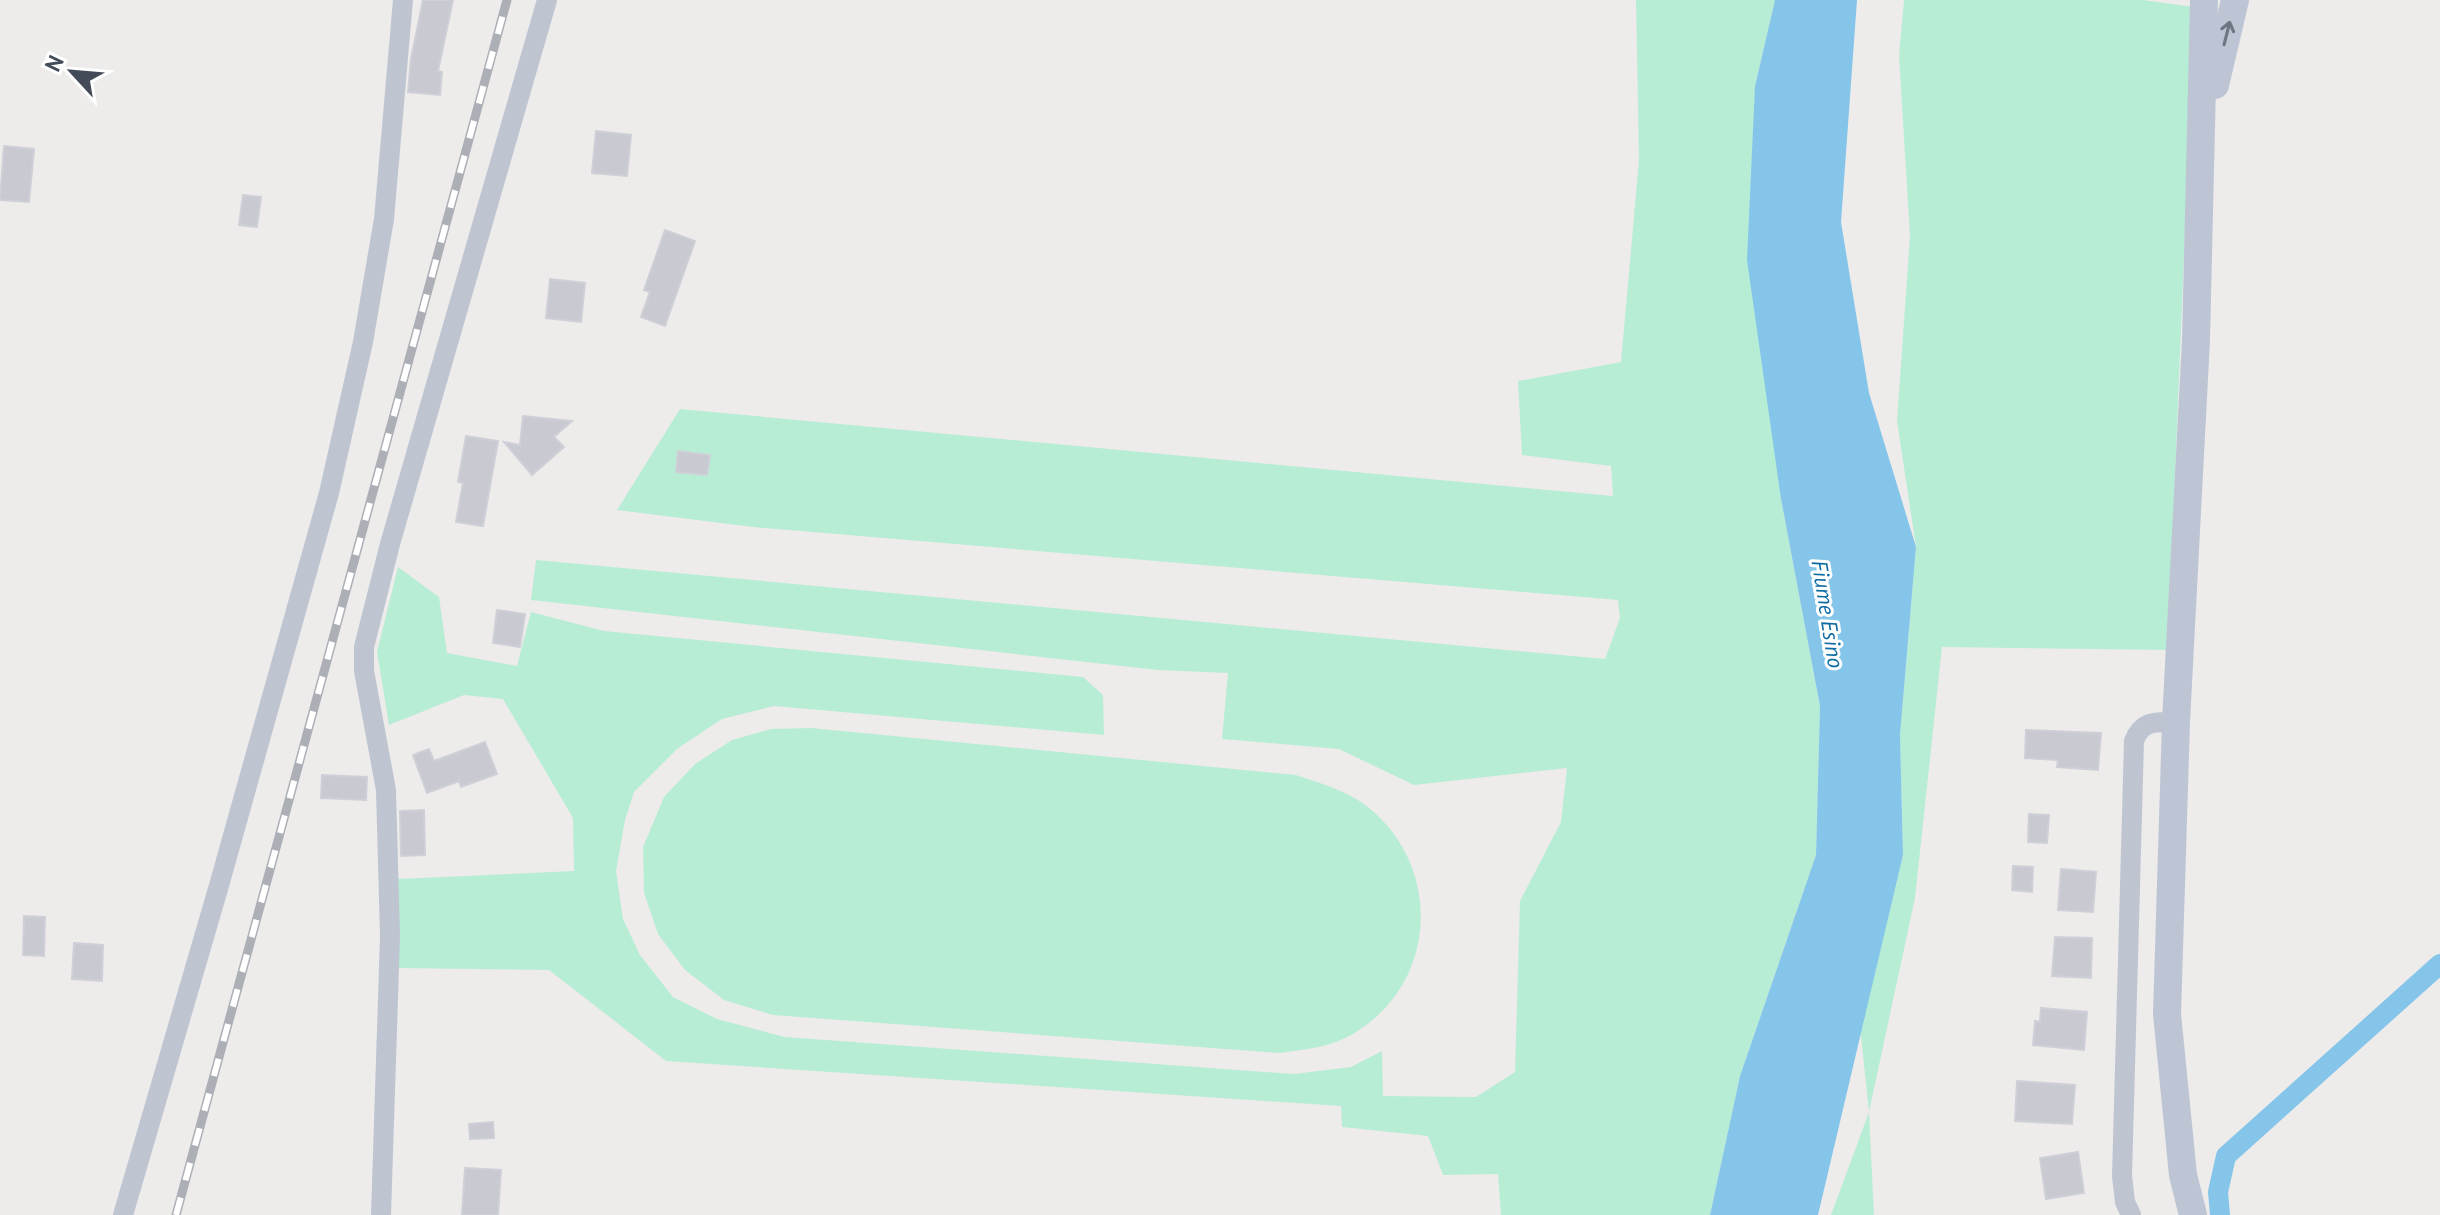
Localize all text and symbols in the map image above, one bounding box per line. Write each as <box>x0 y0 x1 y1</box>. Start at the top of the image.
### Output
one-way arrow <box>2220 21 2235 47</box>
north arrow <box>32 32 112 112</box>
text: N <box>38 51 70 76</box>
water label: Fiume Esino <box>1806 558 1850 670</box>

